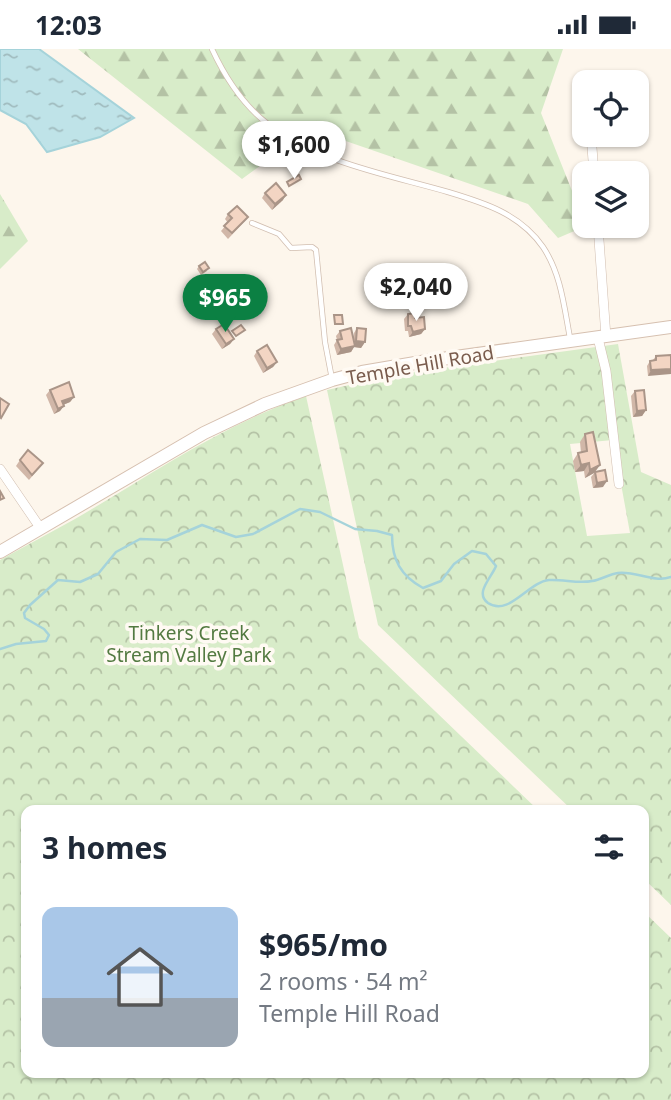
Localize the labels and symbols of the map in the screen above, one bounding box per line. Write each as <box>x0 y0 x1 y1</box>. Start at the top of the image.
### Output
pin: $1,600 <box>237 121 351 181</box>
pin: $2,040 <box>359 264 473 323</box>
pin: $965 <box>184 275 266 334</box>
street label: Temple Hill Road <box>344 339 496 391</box>
park label: Tinkers Creek Stream Valley Park <box>106 620 272 668</box>

